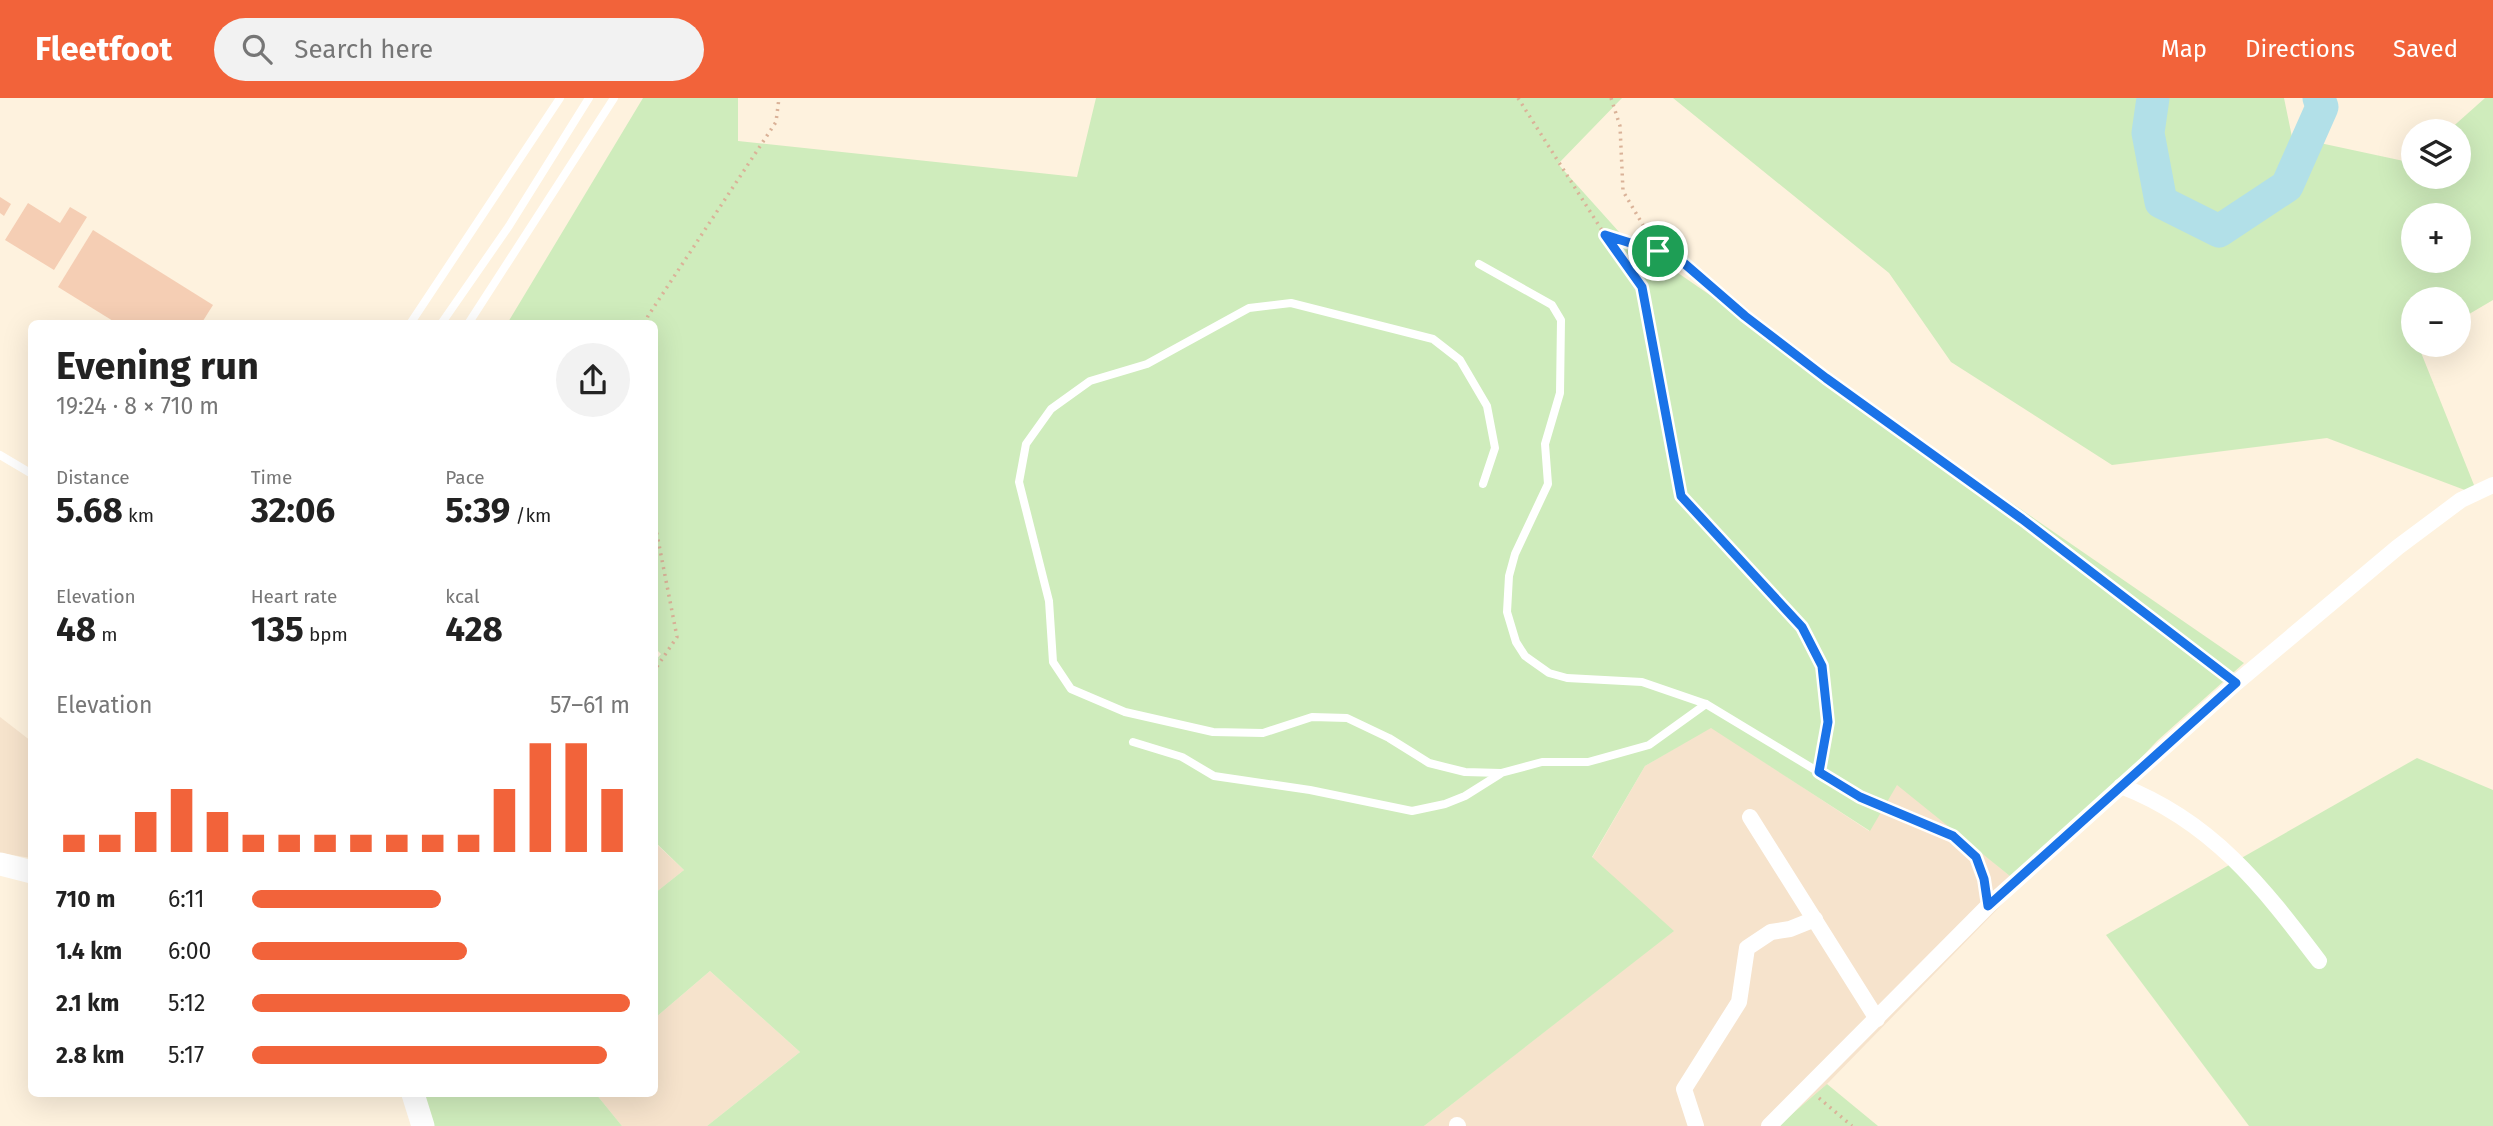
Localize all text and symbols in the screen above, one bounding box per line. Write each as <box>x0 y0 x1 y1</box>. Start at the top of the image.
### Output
search box <box>214 18 704 81</box>
text: Fleetfoot <box>35 29 172 69</box>
icon: search <box>238 30 276 68</box>
text: Search here <box>294 34 433 65</box>
text: Map <box>2161 35 2207 63</box>
text: Directions <box>2245 35 2355 63</box>
text: Saved <box>2393 35 2458 63</box>
map controls <box>2401 119 2471 357</box>
button: layers <box>2401 119 2471 189</box>
button: + <box>2401 203 2471 273</box>
pin <box>1628 221 1688 281</box>
icon: arrive <box>1639 232 1677 270</box>
button: − <box>2401 287 2471 357</box>
text: Evening run <box>56 343 259 389</box>
button: share <box>556 343 630 417</box>
text: 19:24 · 8 × 710 m <box>56 392 219 420</box>
text: Distance <box>56 466 130 489</box>
text: Time <box>251 466 292 489</box>
text: Pace <box>445 466 485 489</box>
text: 5.68 <box>56 489 123 531</box>
text: 32:06 <box>251 489 335 531</box>
text: 5:39 <box>445 489 510 531</box>
text: km <box>123 504 154 527</box>
text: /km <box>510 504 551 527</box>
text: Elevation <box>56 585 136 608</box>
text: Heart rate <box>251 585 337 608</box>
text: kcal <box>445 585 480 608</box>
text: 48 <box>56 608 96 650</box>
text: 135 <box>251 608 304 650</box>
text: 428 <box>445 608 503 650</box>
text: m <box>96 623 117 646</box>
text: bpm <box>304 623 348 646</box>
text: Elevation <box>56 691 152 719</box>
text: 57–61 m <box>550 691 630 719</box>
text: 710 m <box>56 885 115 913</box>
text: 6:11 <box>168 885 204 913</box>
text: 1.4 km <box>56 937 122 965</box>
text: 6:00 <box>168 937 211 965</box>
text: 2.1 km <box>56 989 119 1017</box>
text: 5:12 <box>168 989 205 1017</box>
text: 2.8 km <box>56 1041 124 1069</box>
text: 5:17 <box>168 1041 204 1069</box>

